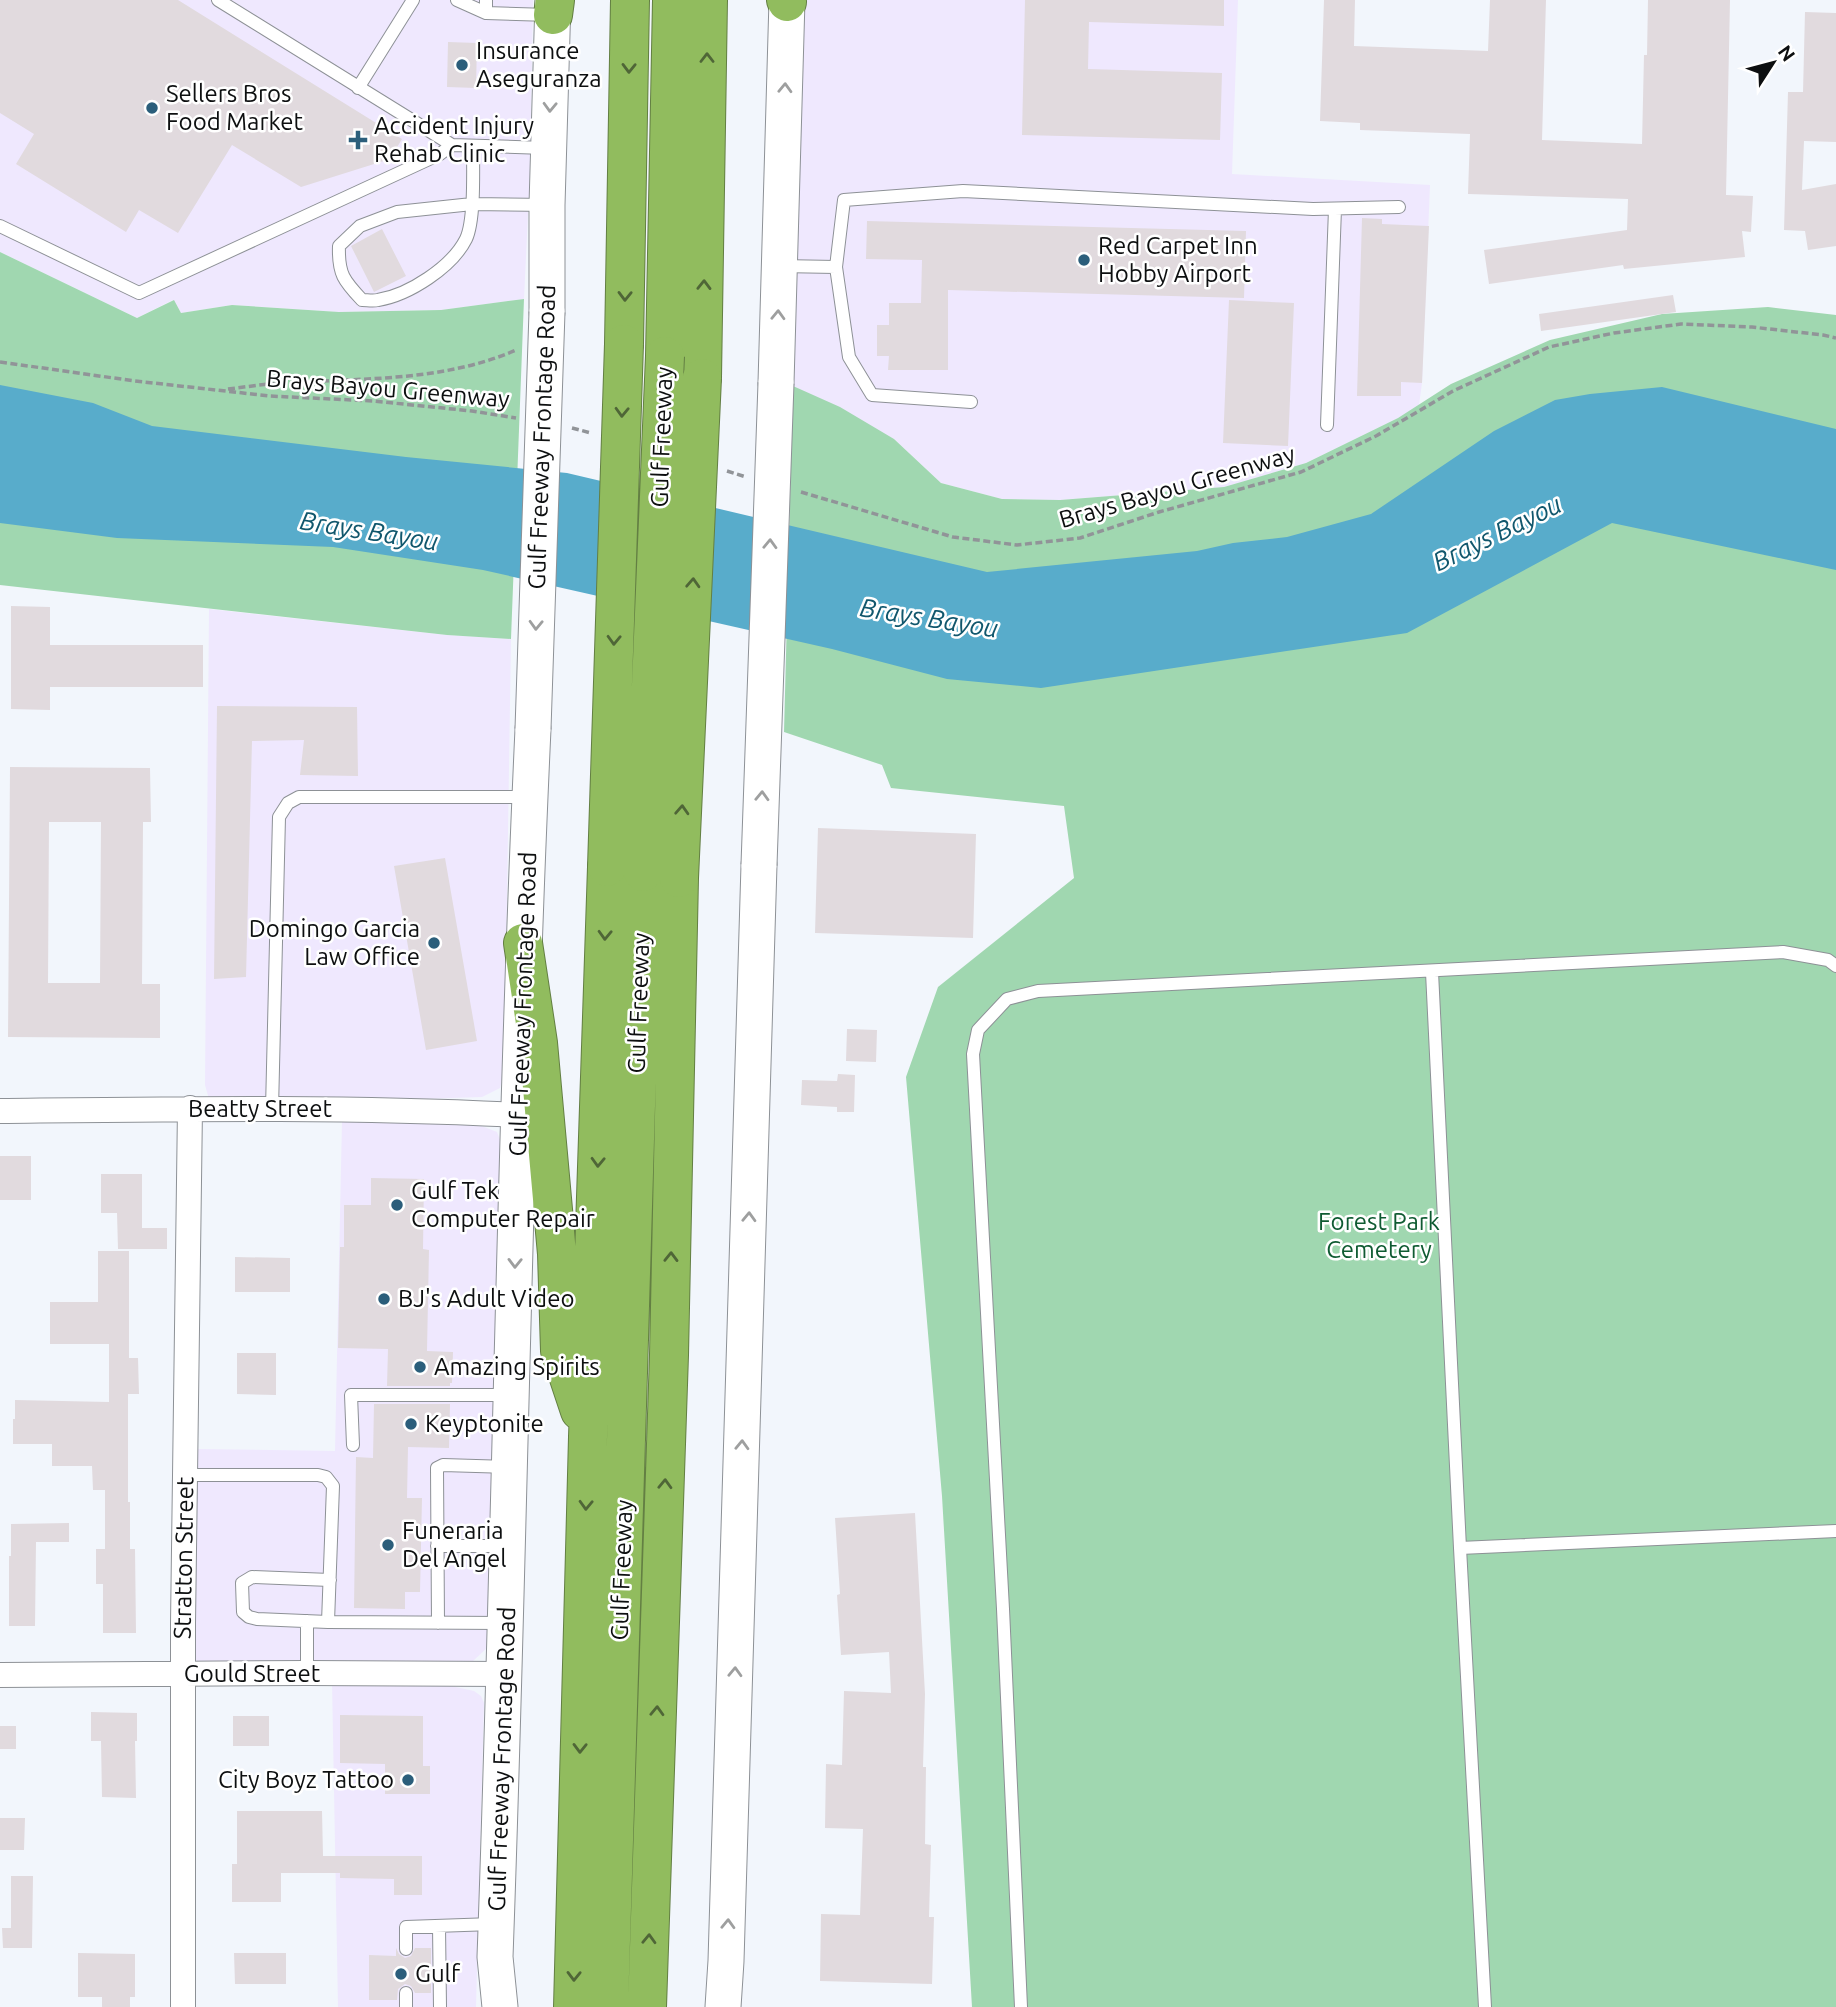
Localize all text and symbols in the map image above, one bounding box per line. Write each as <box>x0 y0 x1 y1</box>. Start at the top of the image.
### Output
north arrow <box>1738 28 1808 98</box>
place label: Insurance Aseguranza <box>476 37 602 92</box>
text: N <box>1774 41 1800 65</box>
one-way arrow <box>699 52 715 63</box>
marker: Insurance Aseguranza <box>454 57 470 73</box>
one-way arrow <box>621 63 637 74</box>
place label: Sellers Bros Food Market <box>166 80 303 135</box>
one-way arrow <box>777 82 793 92</box>
marker: Sellers Bros Food Market <box>144 100 160 116</box>
one-way arrow <box>543 102 558 113</box>
place label: Accident Injury Rehab Clinic <box>374 112 535 167</box>
marker: Accident Injury Rehab Clinic <box>348 130 368 150</box>
place label: Red Carpet Inn Hobby Airport <box>1098 232 1258 287</box>
marker: Red Carpet Inn Hobby Airport <box>1076 252 1092 268</box>
one-way arrow <box>696 280 712 290</box>
street label: Gulf Freeway Frontage Road <box>523 284 560 590</box>
one-way arrow <box>617 291 633 301</box>
one-way arrow <box>770 309 786 320</box>
street label: Brays Bayou Greenway <box>265 364 511 413</box>
street label: Gulf Freeway <box>646 366 677 508</box>
one-way arrow <box>614 407 629 418</box>
street label: Brays Bayou Greenway <box>1056 440 1298 533</box>
water label: Brays Bayou <box>1428 489 1566 576</box>
water label: Brays Bayou <box>298 505 440 556</box>
one-way arrow <box>763 539 778 550</box>
one-way arrow <box>685 577 700 588</box>
water label: Brays Bayou <box>858 592 1000 643</box>
one-way arrow <box>529 620 544 631</box>
one-way arrow <box>607 635 622 646</box>
one-way arrow <box>754 791 769 802</box>
one-way arrow <box>675 804 690 815</box>
street label: Gulf Freeway Frontage Road <box>504 851 541 1157</box>
place label: Domingo Garcia Law Office <box>249 915 420 970</box>
one-way arrow <box>597 930 613 941</box>
street label: Gulf Freeway <box>623 932 654 1074</box>
marker: Domingo Garcia Law Office <box>426 935 442 951</box>
street label: Beatty Street <box>188 1095 332 1122</box>
one-way arrow <box>590 1157 606 1168</box>
place label: Gulf Tek Computer Repair <box>411 1177 595 1232</box>
marker: Gulf Tek Computer Repair <box>389 1197 405 1213</box>
park label: Forest Park Cemetery <box>1318 1208 1440 1263</box>
one-way arrow <box>741 1212 756 1223</box>
one-way arrow <box>664 1251 679 1262</box>
one-way arrow <box>508 1257 523 1268</box>
place label: BJ's Adult Video <box>398 1285 574 1312</box>
marker: BJ's Adult Video <box>376 1291 392 1307</box>
place label: Amazing Spirits <box>434 1353 600 1380</box>
marker: Amazing Spirits <box>412 1359 428 1375</box>
place label: Keyptonite <box>425 1410 544 1437</box>
marker: Keyptonite <box>403 1416 419 1432</box>
one-way arrow <box>734 1439 750 1450</box>
street label: Stratton Street <box>169 1476 198 1639</box>
one-way arrow <box>657 1478 673 1489</box>
street label: Gulf Freeway <box>606 1499 637 1641</box>
one-way arrow <box>578 1500 594 1511</box>
place label: Funeraria Del Angel <box>402 1517 507 1572</box>
marker: Funeraria Del Angel <box>380 1537 396 1553</box>
street label: Gulf Freeway Frontage Road <box>483 1606 520 1912</box>
street label: Gould Street <box>184 1660 321 1687</box>
one-way arrow <box>728 1666 743 1677</box>
one-way arrow <box>650 1706 665 1717</box>
one-way arrow <box>572 1743 587 1754</box>
place label: City Boyz Tattoo <box>218 1766 394 1793</box>
marker: City Boyz Tattoo <box>400 1772 416 1788</box>
one-way arrow <box>720 1918 735 1929</box>
one-way arrow <box>642 1933 657 1944</box>
place label: Gulf <box>415 1960 461 1987</box>
marker: Gulf <box>393 1966 409 1982</box>
one-way arrow <box>566 1971 581 1982</box>

